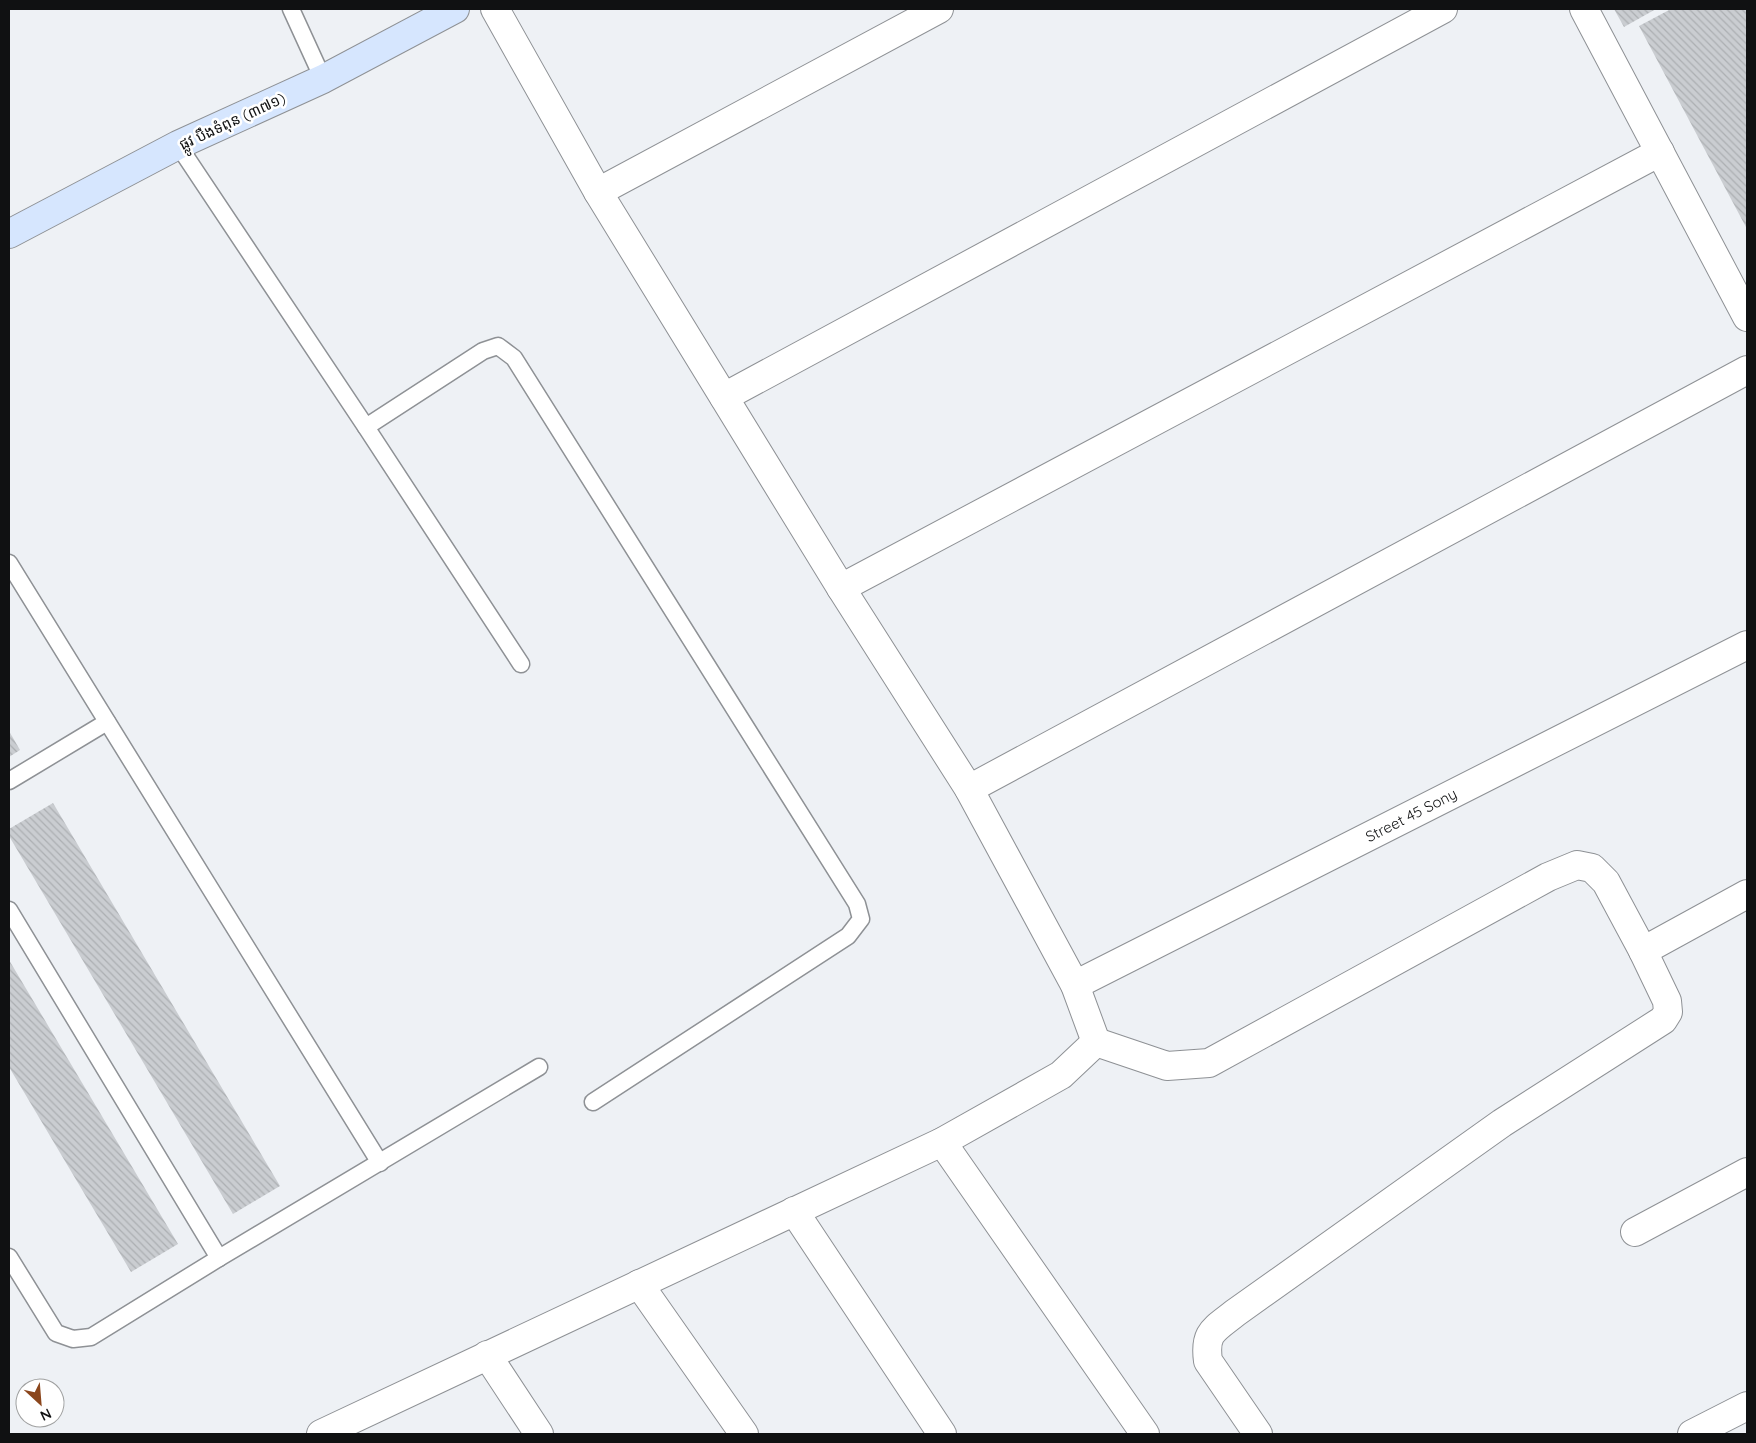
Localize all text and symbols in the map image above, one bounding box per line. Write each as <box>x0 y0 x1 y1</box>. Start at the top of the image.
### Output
street label: ផ្លូវ បឹងទំពុន (៣៧១) <box>176 88 290 158</box>
street label: Street 45 Sony <box>1362 784 1460 846</box>
north arrow <box>15 1378 65 1428</box>
text: N <box>37 1404 54 1425</box>

